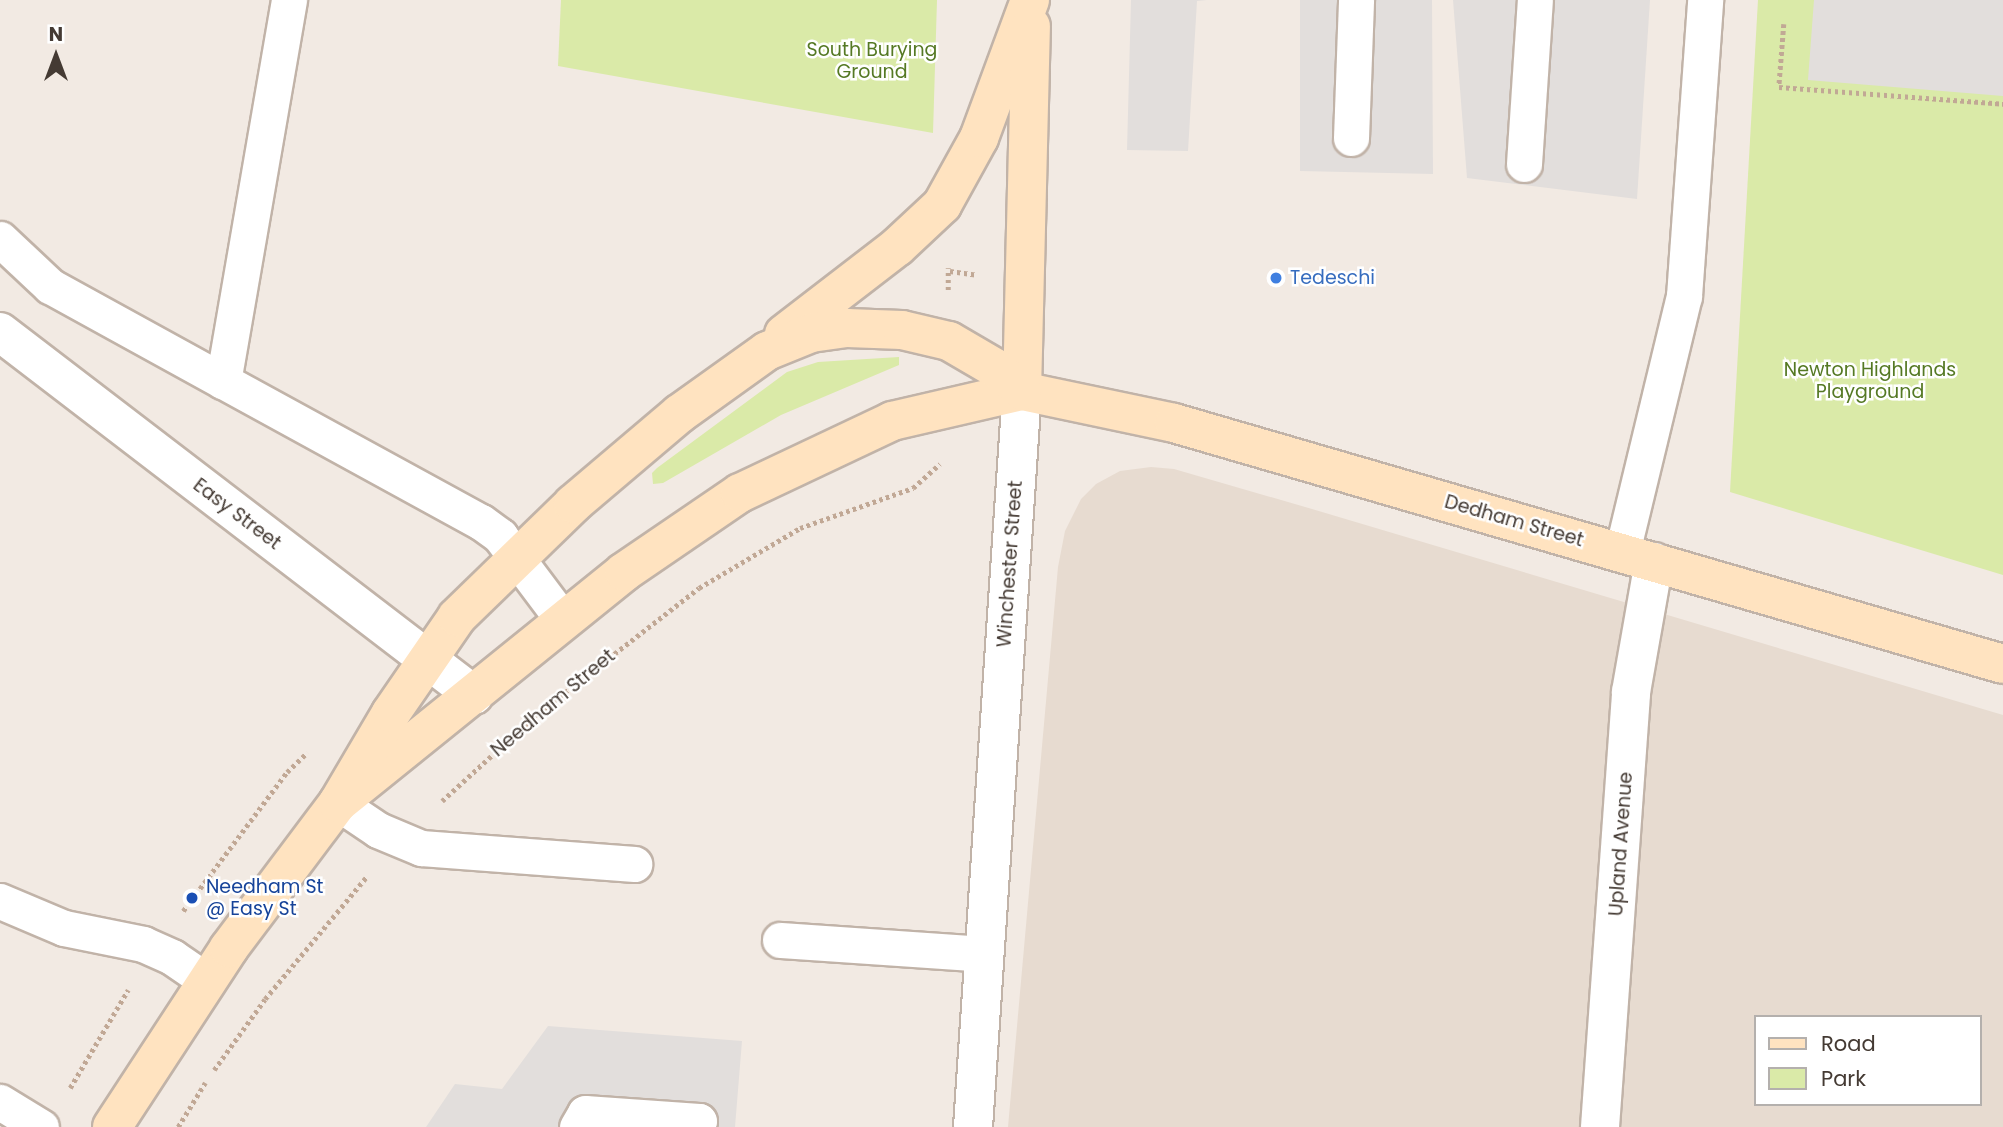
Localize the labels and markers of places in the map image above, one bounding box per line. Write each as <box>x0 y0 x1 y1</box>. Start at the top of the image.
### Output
place label: Tedeschi <box>1290 267 1375 289</box>
marker: Tedeschi <box>1268 270 1284 286</box>
place label: Needham St @ Easy St <box>206 876 323 920</box>
marker: Needham St @ Easy St <box>184 890 200 906</box>

